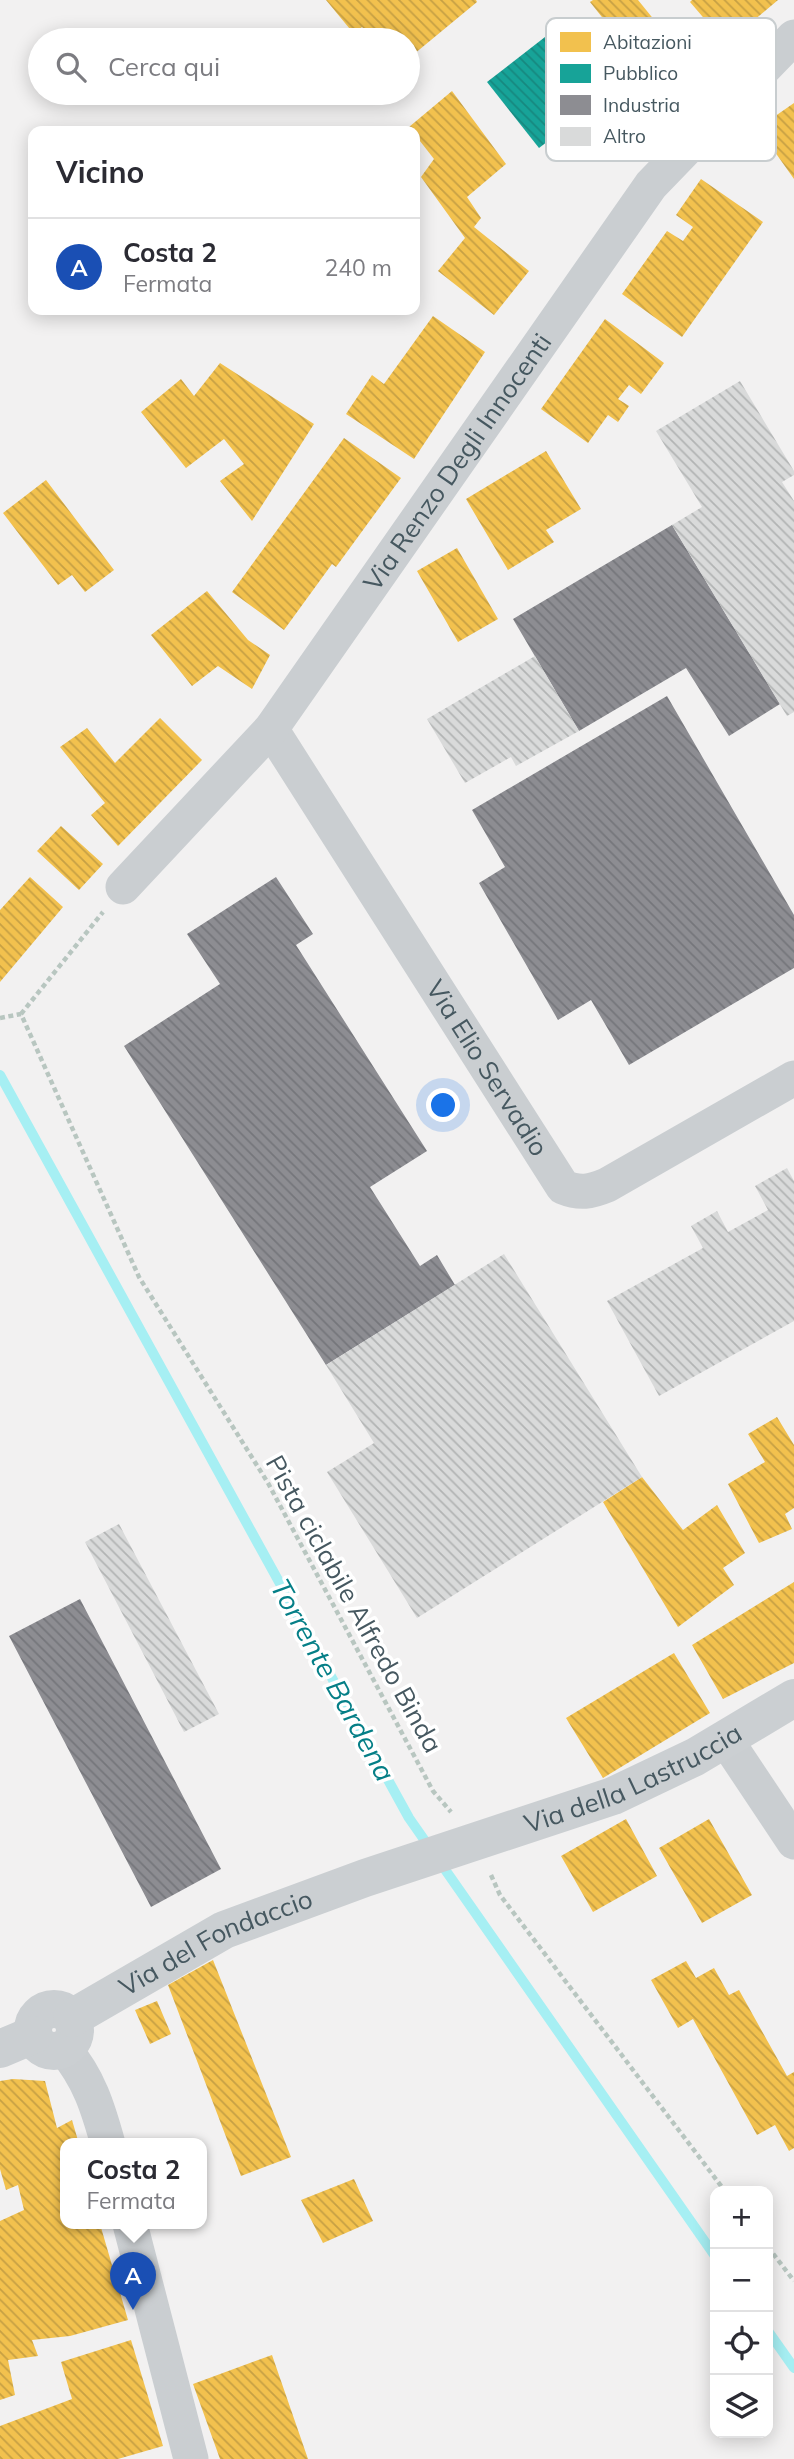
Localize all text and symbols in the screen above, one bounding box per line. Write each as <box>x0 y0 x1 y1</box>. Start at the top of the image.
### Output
legend <box>546 18 776 161</box>
search box <box>28 28 420 105</box>
text: Abitazioni <box>603 30 692 54</box>
icon: search <box>52 48 90 86</box>
text: Cerca qui <box>108 50 220 83</box>
text: Pubblico <box>603 61 678 85</box>
text: Industria <box>603 93 680 117</box>
text: Altro <box>603 124 646 148</box>
text: Vicino <box>56 153 144 191</box>
text: Costa 2 <box>123 236 217 269</box>
text: A <box>70 253 88 282</box>
text: 240 m <box>324 253 392 282</box>
text: Fermata <box>123 269 212 298</box>
street label: Via Renzo Degli Innocenti <box>356 327 558 597</box>
street label: Via Elio Servadio <box>419 973 556 1162</box>
your location <box>426 1088 460 1122</box>
street label: Pista ciclabile Alfredo Binda <box>259 1449 450 1758</box>
water label: Torrente Bardena <box>263 1573 403 1787</box>
street label: Via della Lastruccia <box>520 1716 747 1840</box>
street label: Via del Fondaccio <box>113 1882 317 2003</box>
popup <box>60 2138 207 2229</box>
text: Costa 2 <box>87 2153 180 2186</box>
text: Fermata <box>87 2186 176 2215</box>
map controls <box>710 2186 773 2438</box>
button: + <box>710 2186 773 2249</box>
button: − <box>710 2249 773 2312</box>
pin: A <box>110 2252 156 2310</box>
button: locate <box>710 2312 773 2375</box>
button: layers <box>710 2375 773 2438</box>

